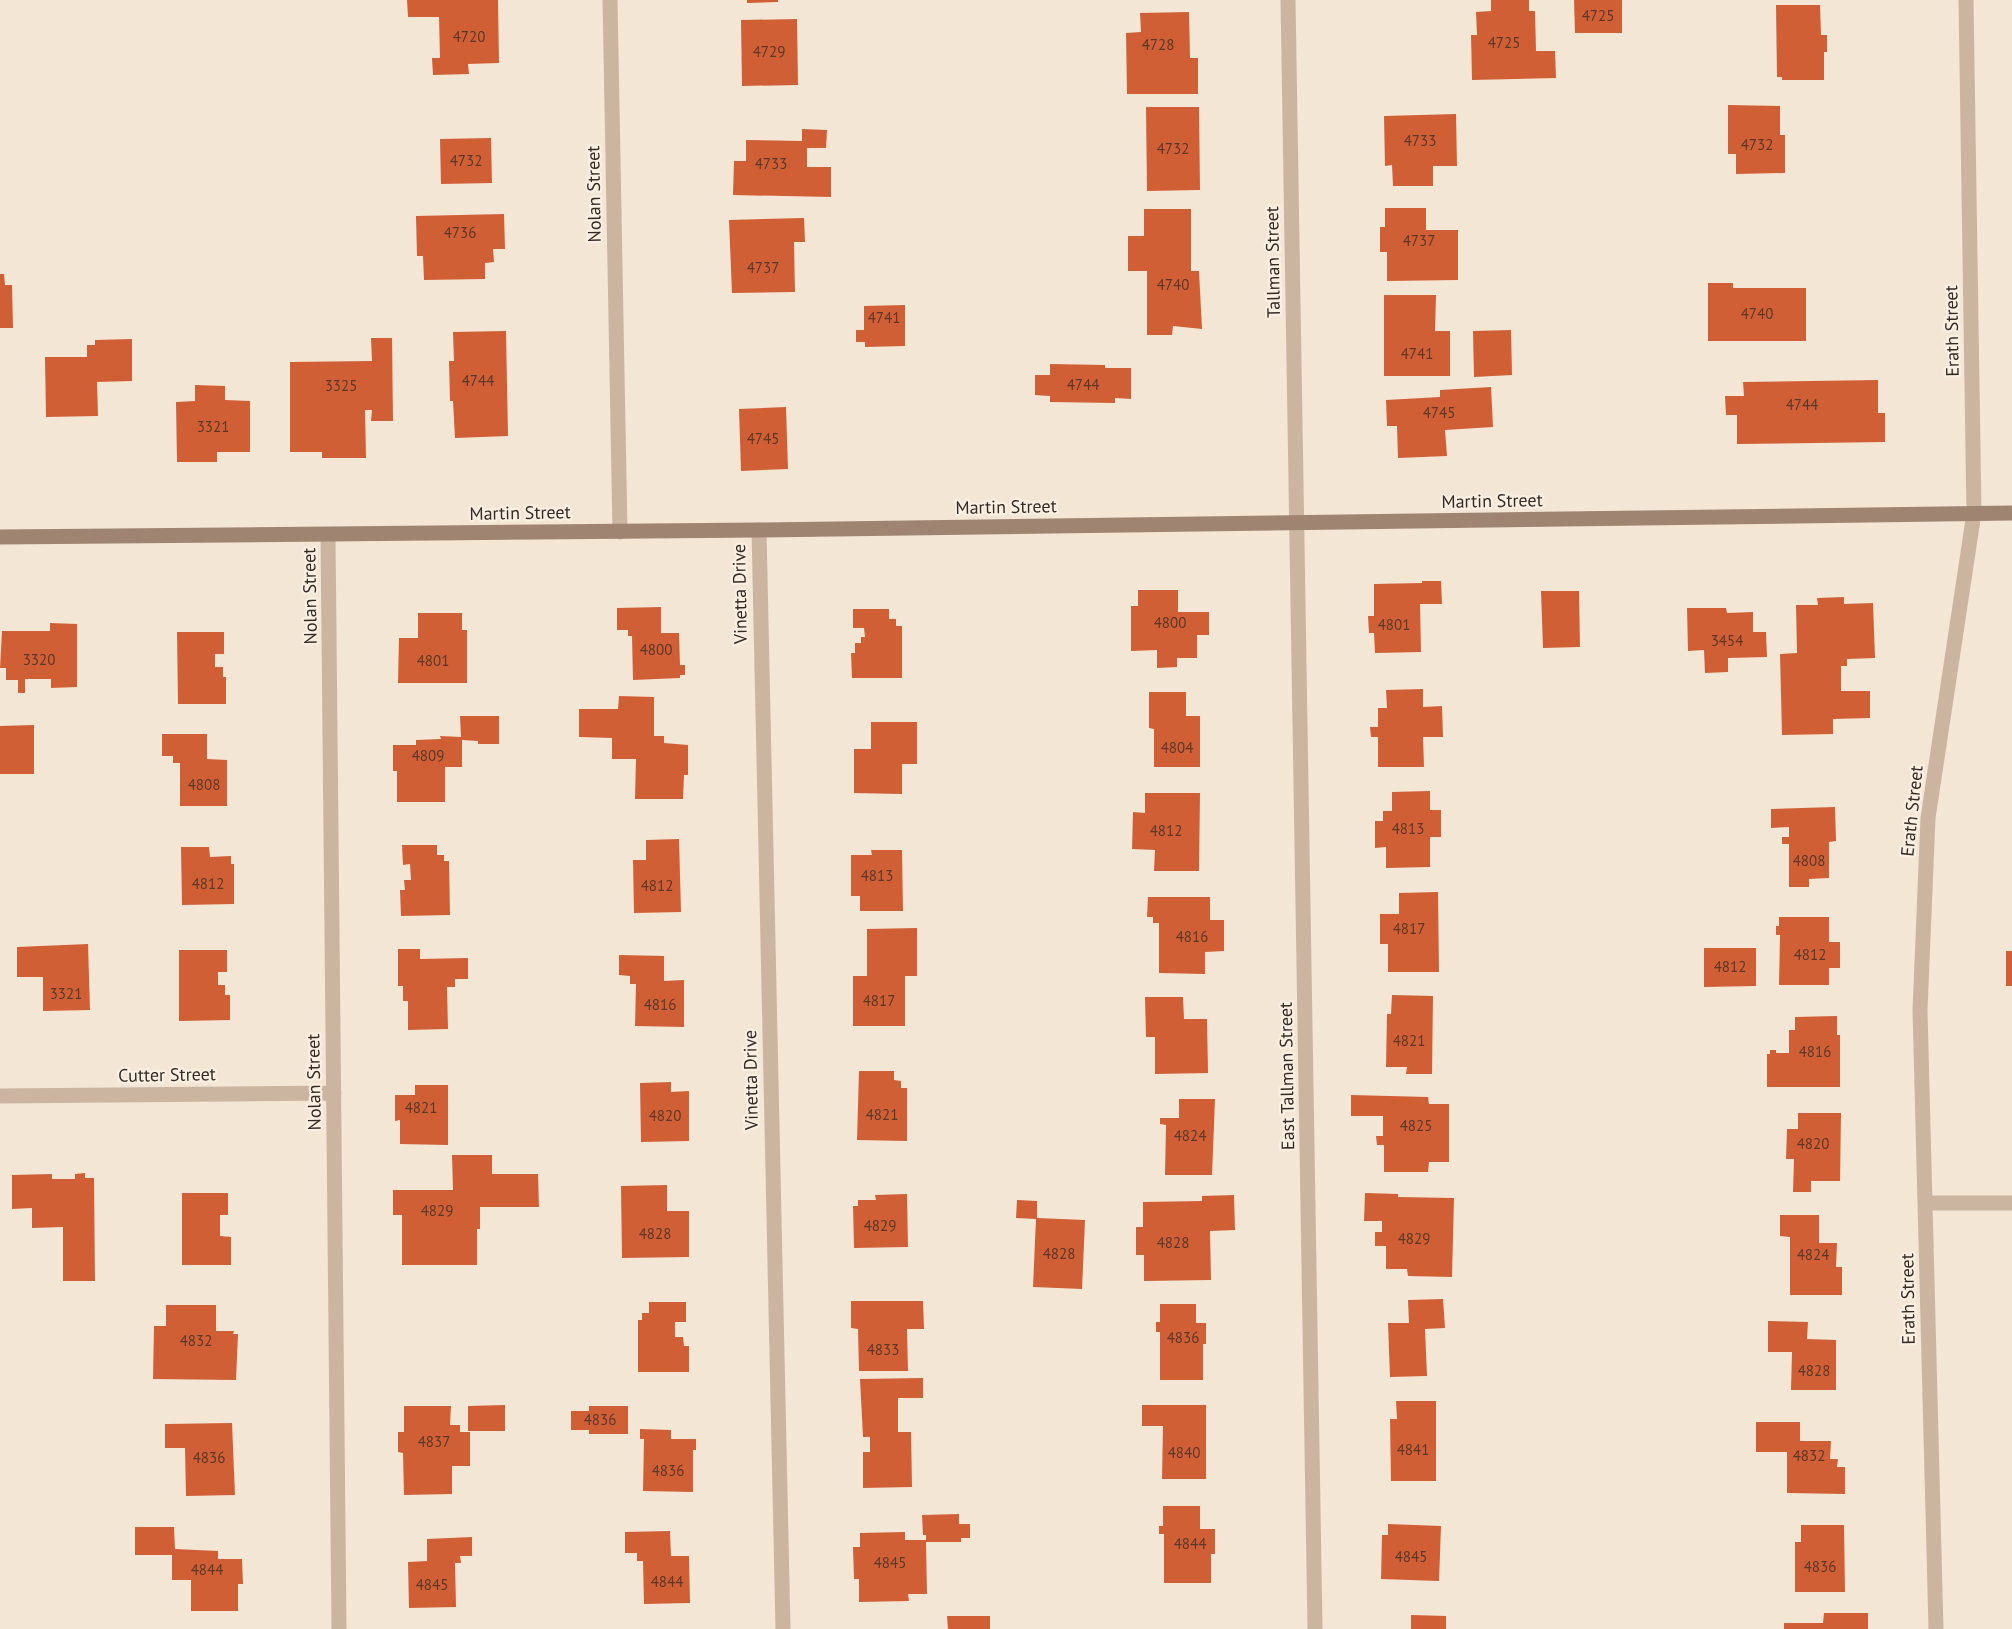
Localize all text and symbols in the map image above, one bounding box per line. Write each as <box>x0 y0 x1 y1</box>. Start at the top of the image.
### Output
house number: 4725 <box>1582 6 1614 25</box>
house number: 4720 <box>453 27 485 46</box>
house number: 4725 <box>1488 33 1520 52</box>
house number: 4728 <box>1142 35 1174 54</box>
house number: 4729 <box>753 42 785 61</box>
house number: 4733 <box>1404 131 1436 150</box>
house number: 4732 <box>1741 135 1773 154</box>
house number: 4732 <box>1157 139 1189 158</box>
street label: Nolan Street <box>581 146 606 242</box>
house number: 4732 <box>450 151 482 170</box>
house number: 4733 <box>755 154 787 173</box>
street label: Tallman Street <box>1260 206 1285 318</box>
house number: 4736 <box>444 223 476 242</box>
house number: 4737 <box>1403 231 1435 250</box>
house number: 4737 <box>747 258 779 277</box>
house number: 4740 <box>1157 275 1189 294</box>
street label: Erath Street <box>1939 285 1964 377</box>
house number: 4740 <box>1741 304 1773 323</box>
house number: 4741 <box>868 308 900 327</box>
house number: 4741 <box>1401 344 1433 363</box>
house number: 4744 <box>462 371 494 390</box>
house number: 4744 <box>1067 375 1099 394</box>
house number: 3325 <box>325 376 357 395</box>
house number: 4744 <box>1786 395 1818 414</box>
house number: 4745 <box>1423 403 1455 422</box>
house number: 3321 <box>197 417 229 436</box>
house number: 4745 <box>747 429 779 448</box>
street label: Martin Street <box>1441 488 1543 513</box>
street label: Martin Street <box>955 494 1057 519</box>
street label: Martin Street <box>469 500 571 525</box>
street label: Vinetta Drive <box>727 544 752 645</box>
street label: Nolan Street <box>297 548 322 644</box>
house number: 4800 <box>1154 613 1186 632</box>
house number: 4801 <box>1378 615 1410 634</box>
house number: 3454 <box>1711 631 1743 650</box>
house number: 4800 <box>640 640 672 659</box>
house number: 3320 <box>23 650 55 669</box>
house number: 4801 <box>417 651 449 670</box>
house number: 4804 <box>1161 738 1193 757</box>
house number: 4809 <box>412 746 444 765</box>
street label: Erath Street <box>1895 764 1928 858</box>
house number: 4808 <box>188 775 220 794</box>
house number: 4813 <box>1392 819 1424 838</box>
house number: 4812 <box>1150 821 1182 840</box>
house number: 4808 <box>1793 851 1825 870</box>
house number: 4813 <box>861 866 893 885</box>
house number: 4812 <box>192 874 224 893</box>
house number: 4812 <box>641 876 673 895</box>
house number: 4817 <box>1393 919 1425 938</box>
house number: 4816 <box>1176 927 1208 946</box>
house number: 4812 <box>1794 945 1826 964</box>
house number: 4812 <box>1714 957 1746 976</box>
house number: 3321 <box>50 984 82 1003</box>
house number: 4817 <box>863 991 895 1010</box>
house number: 4816 <box>644 995 676 1014</box>
street label: East Tallman Street <box>1274 1002 1299 1150</box>
street label: Vinetta Drive <box>738 1030 763 1131</box>
house number: 4821 <box>1393 1031 1425 1050</box>
street label: Nolan Street <box>301 1034 326 1130</box>
house number: 4816 <box>1799 1042 1831 1061</box>
street label: Cutter Street <box>118 1062 216 1087</box>
house number: 4821 <box>405 1098 437 1117</box>
house number: 4821 <box>866 1105 898 1124</box>
house number: 4820 <box>649 1106 681 1125</box>
house number: 4825 <box>1400 1116 1432 1135</box>
house number: 4824 <box>1174 1126 1206 1145</box>
house number: 4820 <box>1797 1134 1829 1153</box>
house number: 4829 <box>421 1201 453 1220</box>
house number: 4829 <box>864 1216 896 1235</box>
house number: 4828 <box>639 1224 671 1243</box>
house number: 4829 <box>1398 1229 1430 1248</box>
house number: 4828 <box>1157 1233 1189 1252</box>
house number: 4828 <box>1043 1244 1075 1263</box>
house number: 4824 <box>1797 1245 1829 1264</box>
street label: Erath Street <box>1895 1253 1920 1345</box>
house number: 4836 <box>1167 1328 1199 1347</box>
house number: 4832 <box>180 1331 212 1350</box>
house number: 4833 <box>867 1340 899 1359</box>
house number: 4828 <box>1798 1361 1830 1380</box>
house number: 4836 <box>584 1410 616 1429</box>
house number: 4837 <box>418 1432 450 1451</box>
house number: 4841 <box>1397 1440 1429 1459</box>
house number: 4840 <box>1168 1443 1200 1462</box>
house number: 4832 <box>1793 1446 1825 1465</box>
house number: 4836 <box>193 1448 225 1467</box>
house number: 4836 <box>652 1461 684 1480</box>
house number: 4844 <box>1174 1534 1206 1553</box>
house number: 4845 <box>1395 1547 1427 1566</box>
house number: 4845 <box>874 1553 906 1572</box>
house number: 4836 <box>1804 1557 1836 1576</box>
house number: 4844 <box>191 1560 223 1579</box>
house number: 4844 <box>651 1572 683 1591</box>
house number: 4845 <box>416 1575 448 1594</box>

